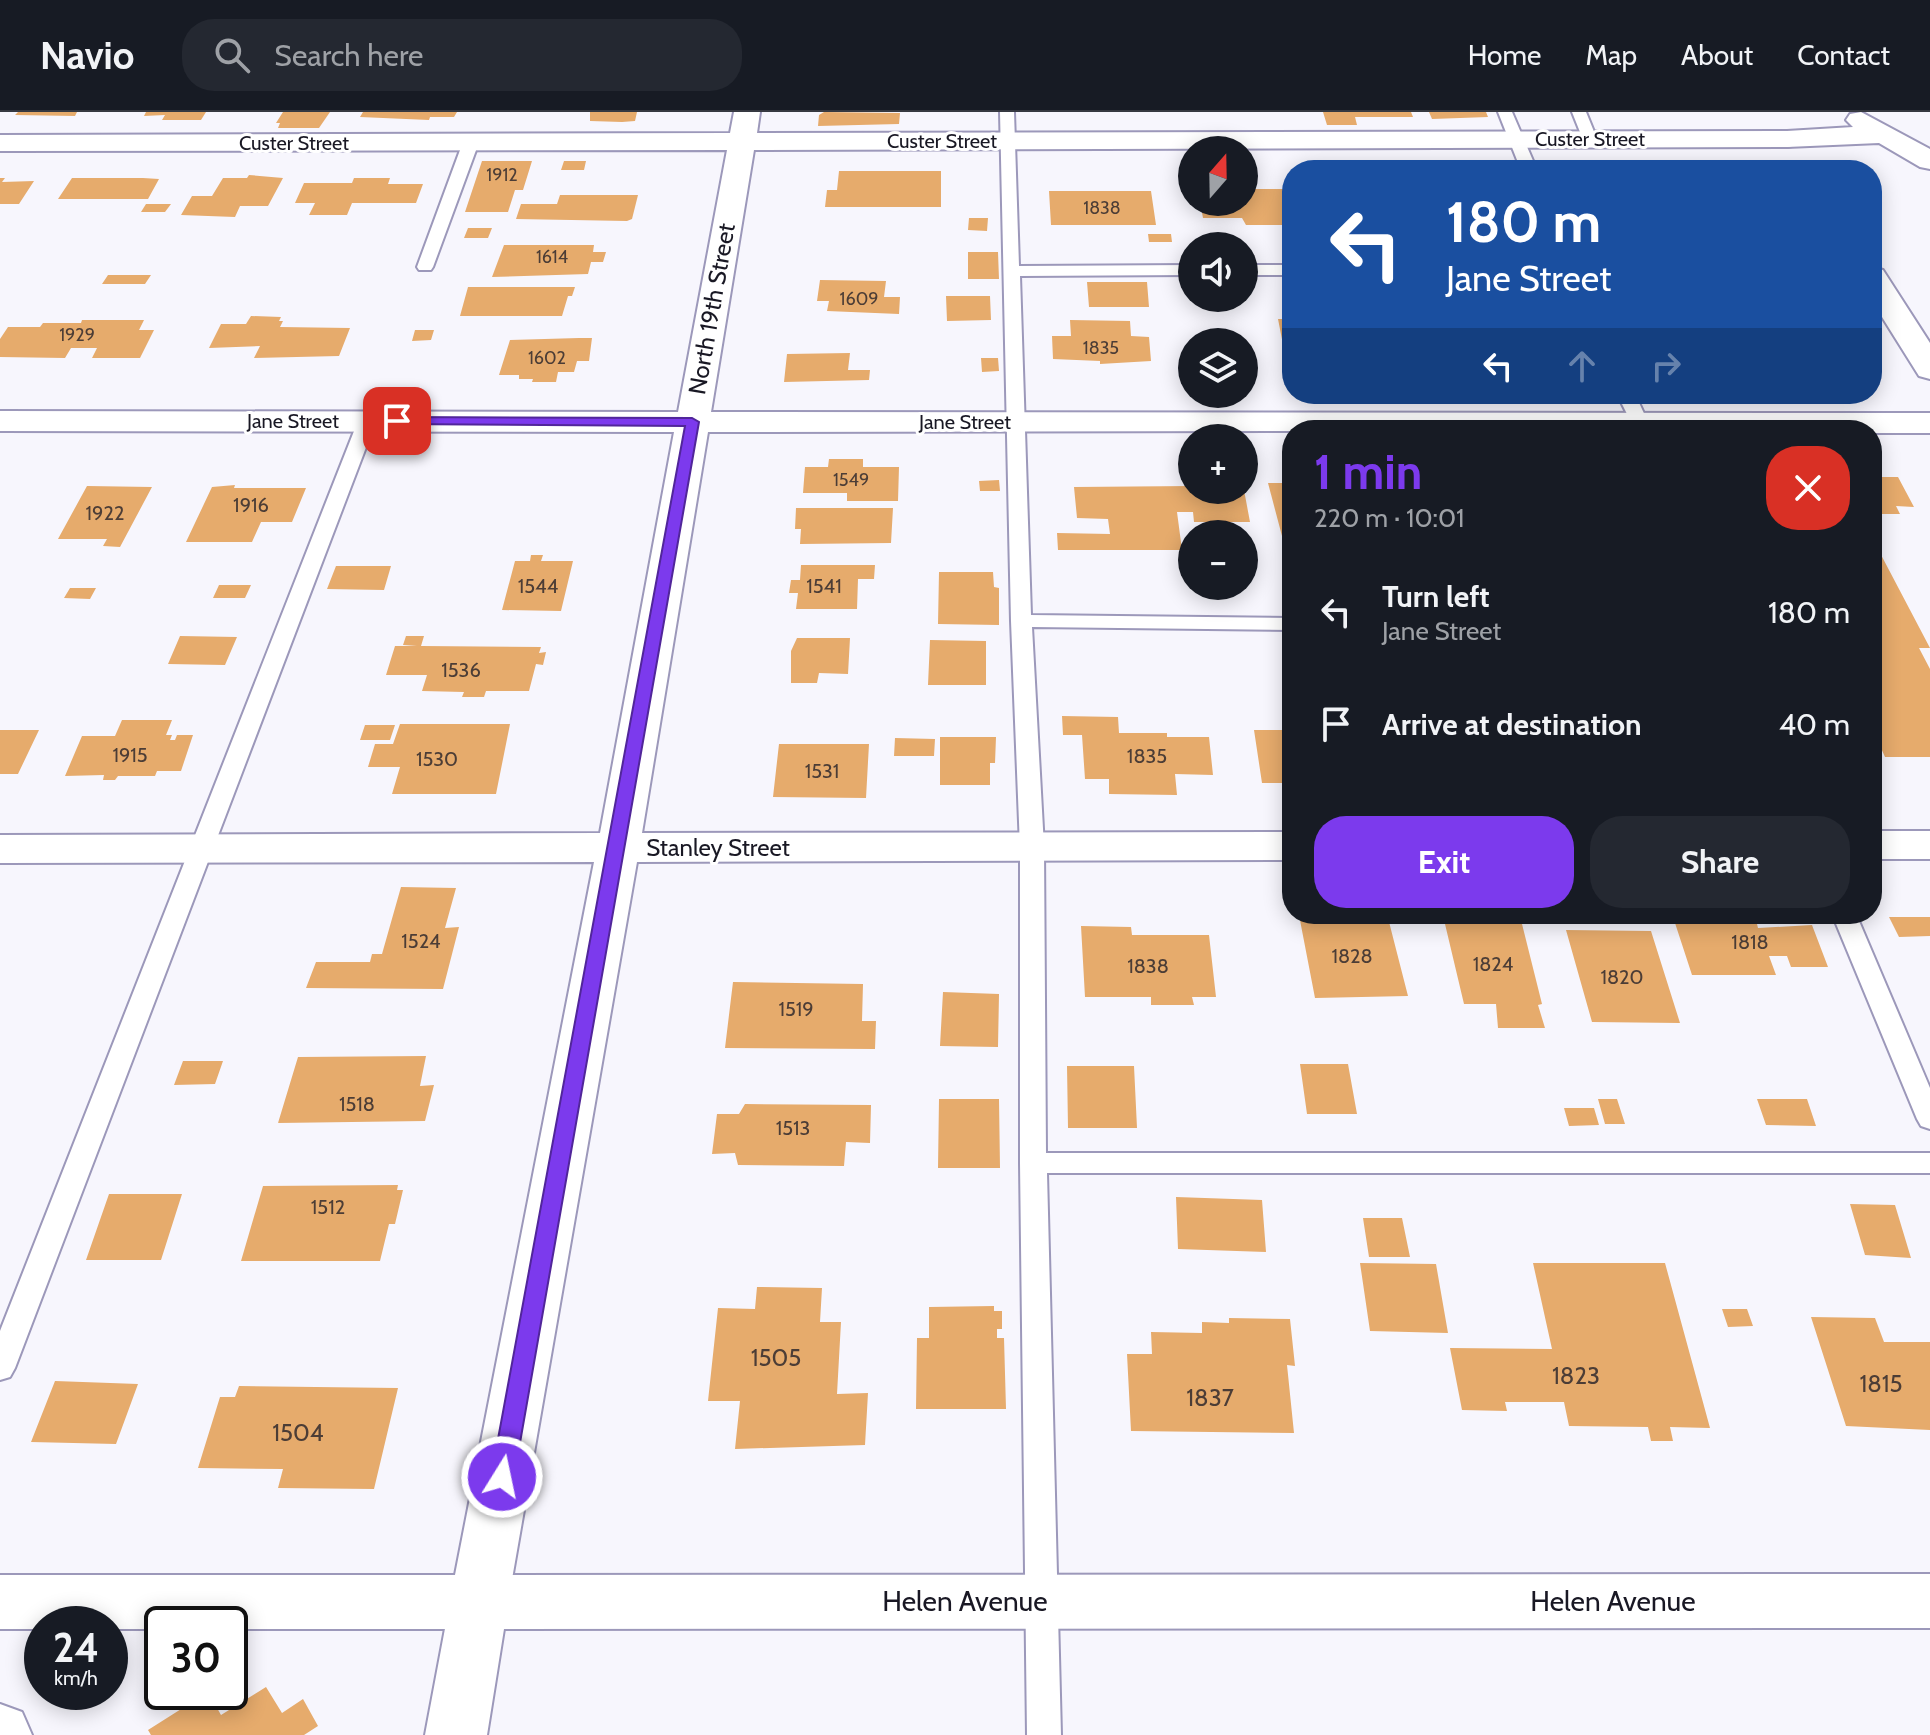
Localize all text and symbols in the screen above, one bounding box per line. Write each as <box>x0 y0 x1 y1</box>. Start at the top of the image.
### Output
search box <box>182 19 742 91</box>
text: Navio <box>40 32 134 79</box>
icon: search <box>210 33 254 77</box>
text: Search here <box>274 37 423 74</box>
text: Home <box>1468 38 1541 72</box>
text: Map <box>1585 38 1637 72</box>
text: About <box>1681 38 1753 72</box>
text: Contact <box>1797 38 1890 72</box>
street label: Custer Street <box>1535 127 1645 151</box>
street label: Custer Street <box>887 129 997 153</box>
street label: Custer Street <box>239 131 349 155</box>
north arrow <box>1178 136 1258 216</box>
map controls <box>1178 136 1258 600</box>
house number: 1912 <box>486 164 518 186</box>
text: 180 m <box>1446 188 1601 256</box>
icon: left <box>1314 192 1418 296</box>
house number: 1838 <box>1083 197 1121 219</box>
street label: North 19th Street <box>682 221 741 397</box>
button: sound <box>1178 232 1258 312</box>
house number: 1614 <box>536 246 568 268</box>
text: Jane Street <box>1446 256 1611 300</box>
house number: 1609 <box>840 288 878 310</box>
house number: 1929 <box>59 324 95 346</box>
button: layers <box>1178 328 1258 408</box>
house number: 1835 <box>1083 337 1119 359</box>
icon: left <box>1476 344 1520 388</box>
icon: ahead <box>1560 344 1604 388</box>
icon: right <box>1644 344 1688 388</box>
house number: 1602 <box>528 347 566 369</box>
pin <box>363 387 431 455</box>
icon: arrive <box>375 399 419 443</box>
street label: Jane Street <box>246 409 339 433</box>
street label: Jane Street <box>918 410 1011 434</box>
button: + <box>1178 424 1258 504</box>
text: 1 min <box>1314 443 1422 501</box>
button: close <box>1766 446 1850 530</box>
house number: 1549 <box>833 469 869 491</box>
house number: 1916 <box>233 493 269 517</box>
house number: 1922 <box>86 501 124 525</box>
text: 220 m · 10:01 <box>1314 502 1465 534</box>
button: − <box>1178 520 1258 600</box>
house number: 1544 <box>518 574 559 598</box>
house number: 1541 <box>806 574 842 598</box>
text: Turn left <box>1382 578 1490 615</box>
icon: left <box>1314 590 1358 634</box>
text: 180 m <box>1768 594 1850 631</box>
text: Jane Street <box>1382 615 1501 647</box>
house number: 1536 <box>441 658 481 682</box>
icon: arrive <box>1314 702 1358 746</box>
text: Arrive at destination <box>1382 706 1642 743</box>
text: 40 m <box>1779 706 1850 743</box>
house number: 1915 <box>112 743 148 767</box>
house number: 1835 <box>1127 744 1167 768</box>
house number: 1530 <box>416 747 458 771</box>
house number: 1531 <box>805 759 839 783</box>
button: Exit <box>1314 816 1574 908</box>
button: Share <box>1590 816 1850 908</box>
street label: Stanley Street <box>646 833 790 862</box>
house number: 1524 <box>401 929 441 953</box>
house number: 1818 <box>1731 930 1769 954</box>
house number: 1828 <box>1331 944 1373 968</box>
house number: 1824 <box>1473 952 1514 976</box>
house number: 1838 <box>1127 954 1169 978</box>
house number: 1820 <box>1600 965 1644 989</box>
house number: 1519 <box>778 997 814 1021</box>
house number: 1518 <box>339 1092 375 1116</box>
house number: 1513 <box>776 1116 810 1140</box>
house number: 1512 <box>311 1195 345 1219</box>
house number: 1505 <box>751 1343 801 1372</box>
house number: 1823 <box>1552 1361 1600 1390</box>
house number: 1815 <box>1859 1369 1903 1398</box>
house number: 1837 <box>1186 1383 1234 1412</box>
house number: 1504 <box>272 1418 324 1447</box>
position arrow <box>460 1435 544 1519</box>
street label: Helen Avenue <box>882 1584 1048 1618</box>
street label: Helen Avenue <box>1530 1584 1696 1618</box>
speed limit sign: 30 <box>144 1606 248 1710</box>
text: 24 <box>53 1623 99 1672</box>
text: km/h <box>54 1666 98 1690</box>

